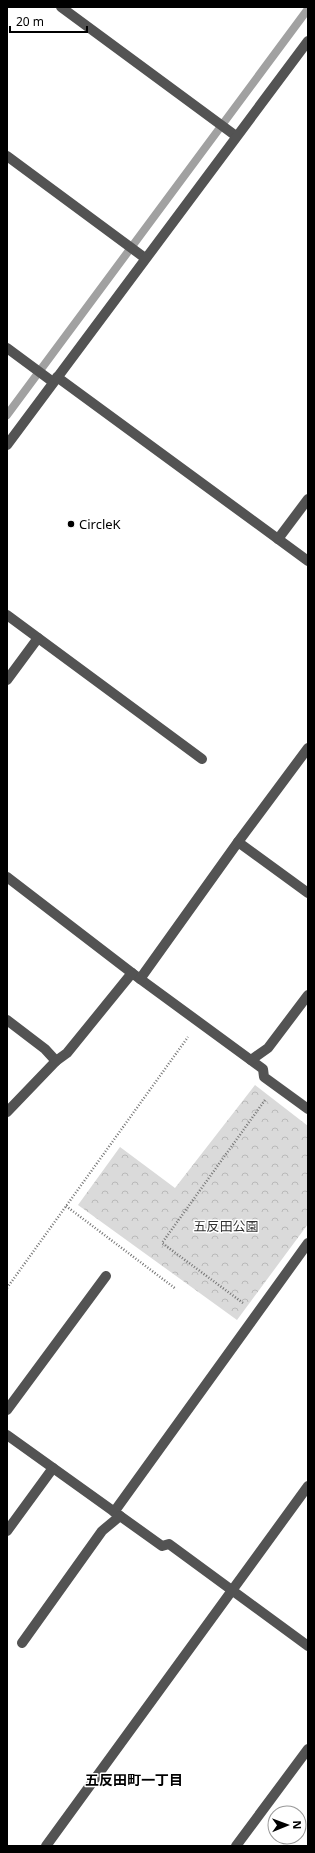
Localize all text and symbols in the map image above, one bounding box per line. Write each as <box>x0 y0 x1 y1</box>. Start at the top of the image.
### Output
scale bar <box>10 8 87 34</box>
text: 20 m <box>16 13 44 30</box>
place label: CircleK <box>79 515 122 533</box>
marker: CircleK <box>66 519 76 529</box>
park label: 五反田公園 <box>193 1217 259 1235</box>
district label: 五反田町一丁目 <box>85 1770 183 1789</box>
north arrow <box>267 1805 307 1845</box>
text: N <box>290 1820 305 1829</box>

